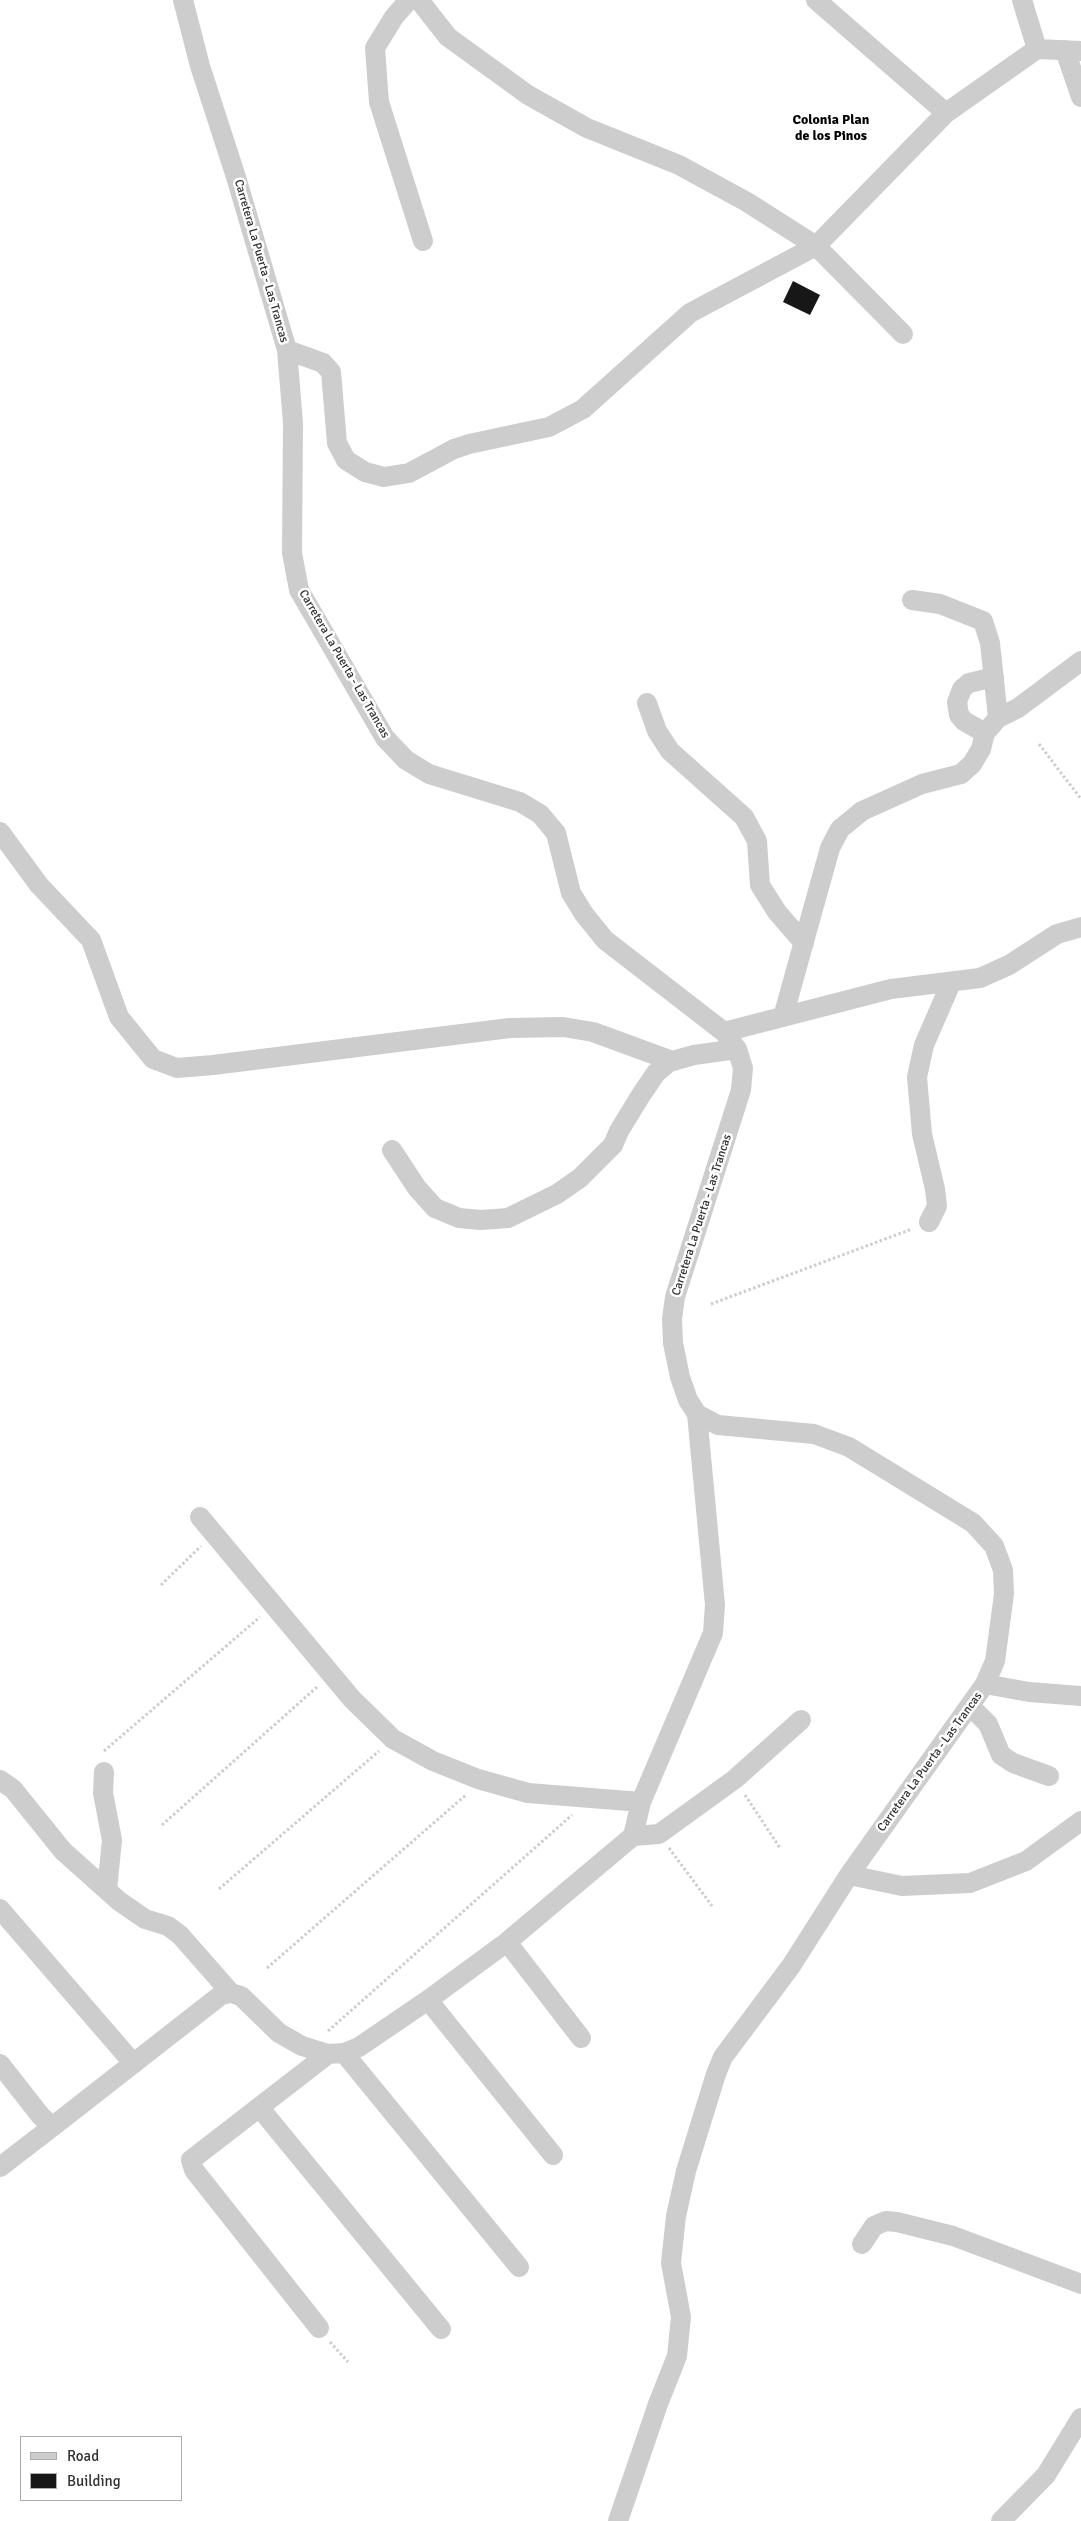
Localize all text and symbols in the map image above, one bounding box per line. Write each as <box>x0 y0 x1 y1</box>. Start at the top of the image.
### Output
district label: Colonia Plan de los Pinos <box>793 112 869 144</box>
street label: Carretera La Puerta - Las Trancas <box>231 178 291 344</box>
street label: Carretera La Puerta - Las Trancas <box>296 587 392 741</box>
street label: Carretera La Puerta - Las Trancas <box>669 1132 735 1298</box>
street label: Carretera La Puerta - Las Trancas <box>875 1689 985 1835</box>
legend <box>20 2436 182 2501</box>
text: Road <box>67 2447 99 2465</box>
text: Building <box>67 2472 121 2490</box>

